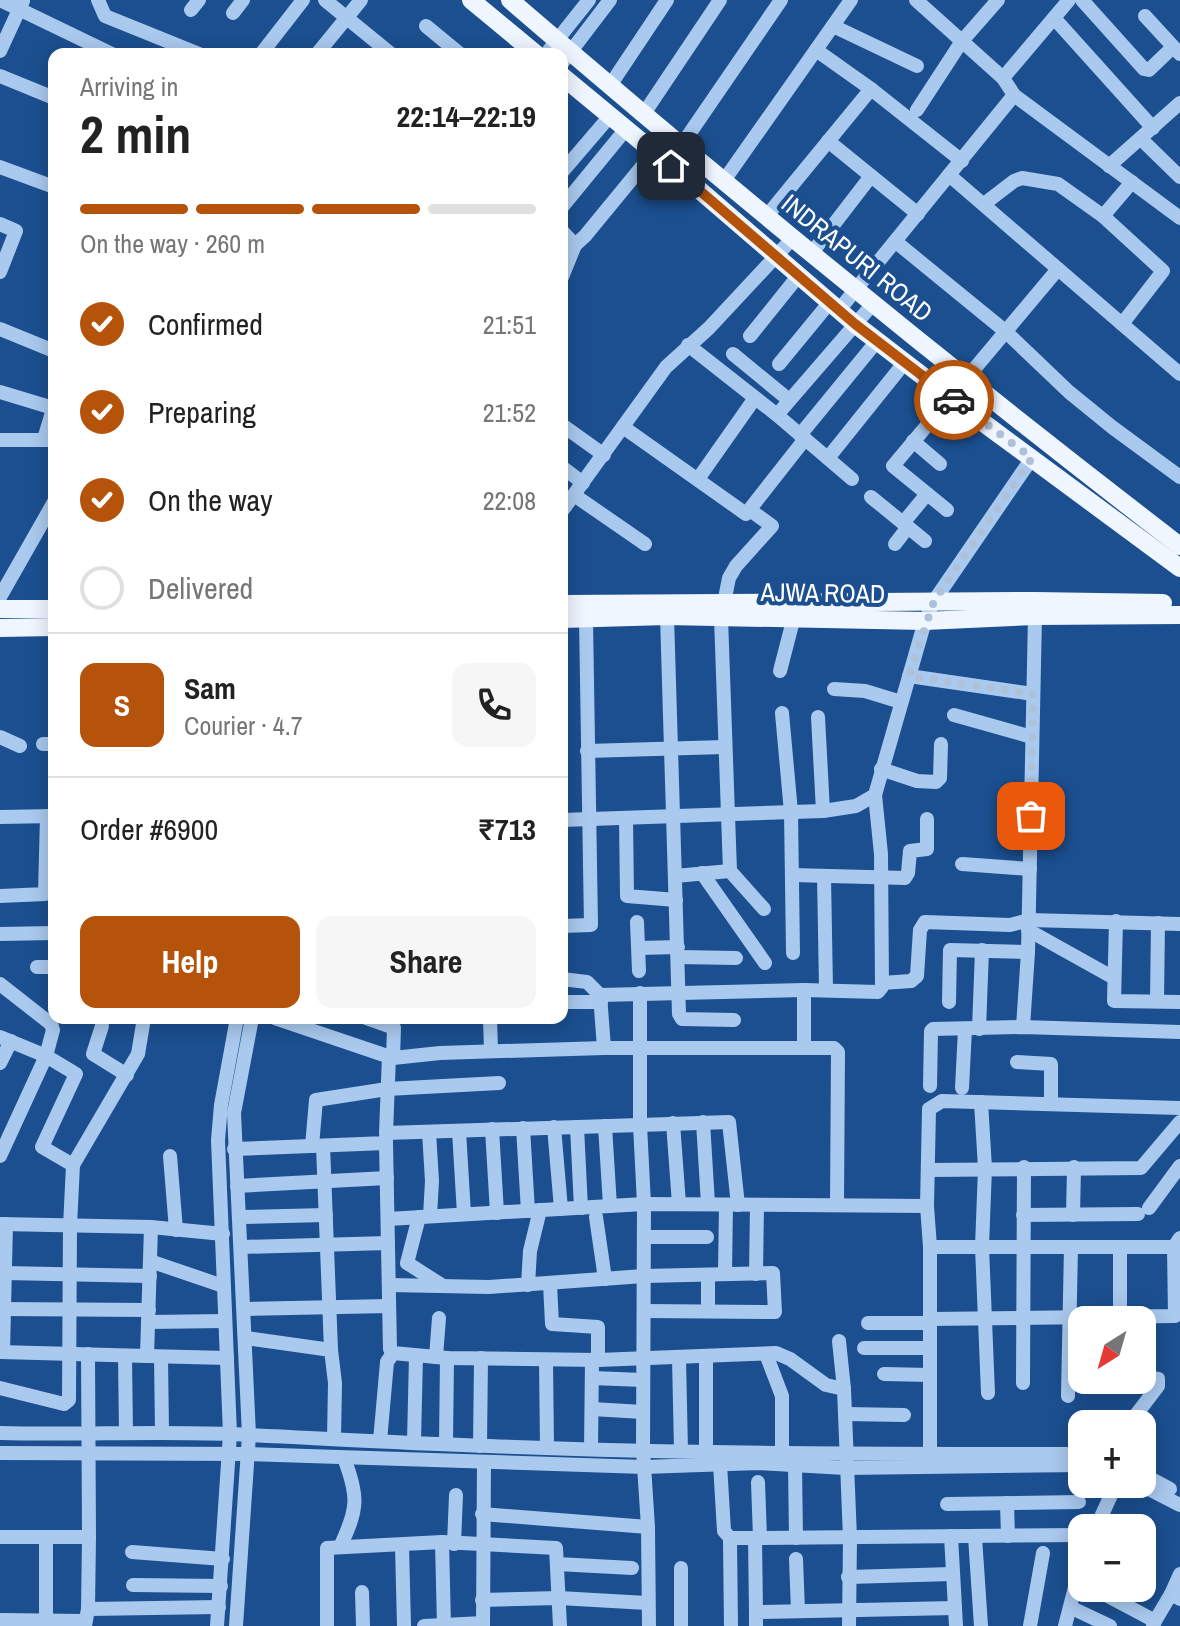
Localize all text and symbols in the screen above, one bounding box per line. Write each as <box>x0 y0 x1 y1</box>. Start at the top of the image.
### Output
text: Arriving in <box>80 69 178 104</box>
text: 22:14–22:19 <box>397 96 536 136</box>
text: 2 min <box>80 99 191 169</box>
pin <box>637 132 705 200</box>
icon: home <box>649 144 693 188</box>
street label: INDRAPURI ROAD <box>774 186 940 329</box>
text: On the way · 260 m <box>80 226 265 261</box>
icon: check <box>80 302 124 346</box>
text: Confirmed <box>148 304 263 344</box>
text: 21:51 <box>483 307 536 342</box>
courier <box>914 360 994 440</box>
icon: car <box>932 378 976 422</box>
icon: check <box>80 390 124 434</box>
text: Preparing <box>148 392 256 432</box>
text: 21:52 <box>483 395 536 430</box>
icon: check <box>80 478 124 522</box>
text: On the way <box>148 480 272 520</box>
text: 22:08 <box>483 483 536 518</box>
text: Delivered <box>148 568 253 608</box>
street label: AJWA ROAD <box>759 574 886 611</box>
button: phone <box>452 663 536 747</box>
text: Sam <box>184 668 236 708</box>
text: S <box>114 685 130 725</box>
text: Courier · 4.7 <box>184 708 303 743</box>
pin <box>997 782 1065 850</box>
icon: bag <box>1009 794 1053 838</box>
text: Order #6900 <box>80 809 218 849</box>
text: ₹713 <box>478 809 536 849</box>
button: Help <box>80 916 300 1008</box>
button: Share <box>316 916 536 1008</box>
north arrow <box>1068 1306 1156 1394</box>
map controls <box>1068 1306 1156 1602</box>
button: + <box>1068 1410 1156 1498</box>
button: − <box>1068 1514 1156 1602</box>

